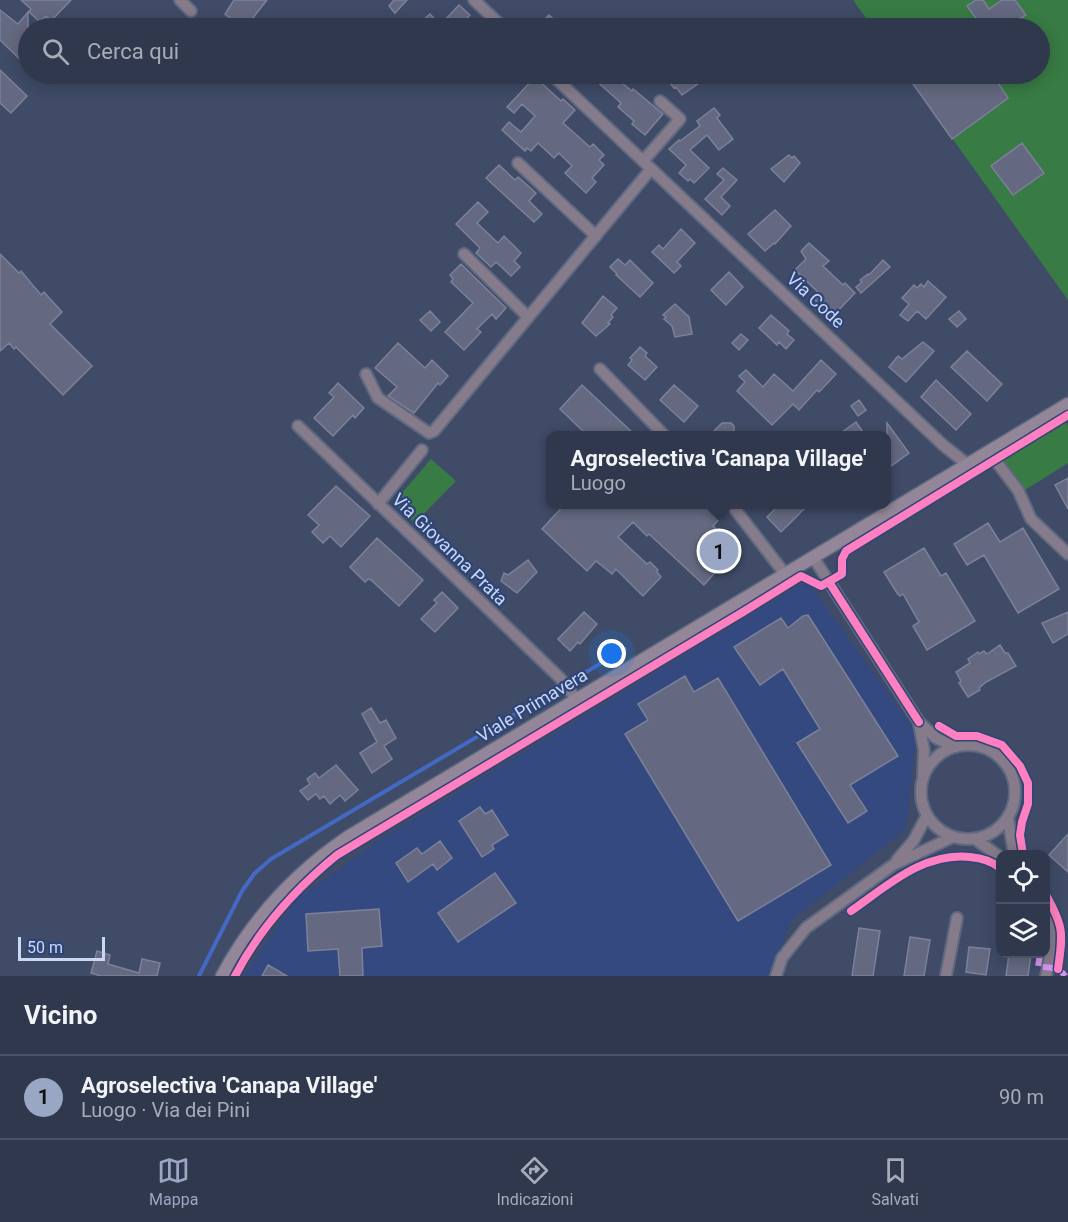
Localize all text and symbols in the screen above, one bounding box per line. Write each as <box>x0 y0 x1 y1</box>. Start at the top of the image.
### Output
search box <box>18 18 1050 84</box>
icon: search <box>39 35 72 68</box>
text: Cerca qui <box>87 39 179 64</box>
street label: Via Code <box>783 268 849 332</box>
popup <box>546 431 891 509</box>
text: Agroselectiva 'Canapa Village' <box>570 446 867 471</box>
text: Luogo <box>570 471 626 495</box>
street label: Via Giovanna Prata <box>388 489 512 609</box>
pin: 1 <box>700 528 738 574</box>
your location <box>597 639 626 668</box>
street label: Viale Primavera <box>473 664 591 746</box>
map controls <box>996 850 1050 958</box>
button: locate <box>996 850 1050 904</box>
button: layers <box>996 904 1050 958</box>
scale bar <box>18 934 105 962</box>
text: 50 m <box>27 938 63 957</box>
text: Vicino <box>24 1000 98 1030</box>
text: Agroselectiva 'Canapa Village' <box>81 1073 377 1098</box>
text: 1 <box>38 1085 49 1109</box>
text: 90 m <box>999 1085 1044 1109</box>
text: Luogo · Via dei Pini <box>81 1098 250 1122</box>
tab: Mappa <box>149 1154 198 1209</box>
tab: Indicazioni <box>496 1154 573 1209</box>
tab: Salvati <box>871 1154 919 1209</box>

